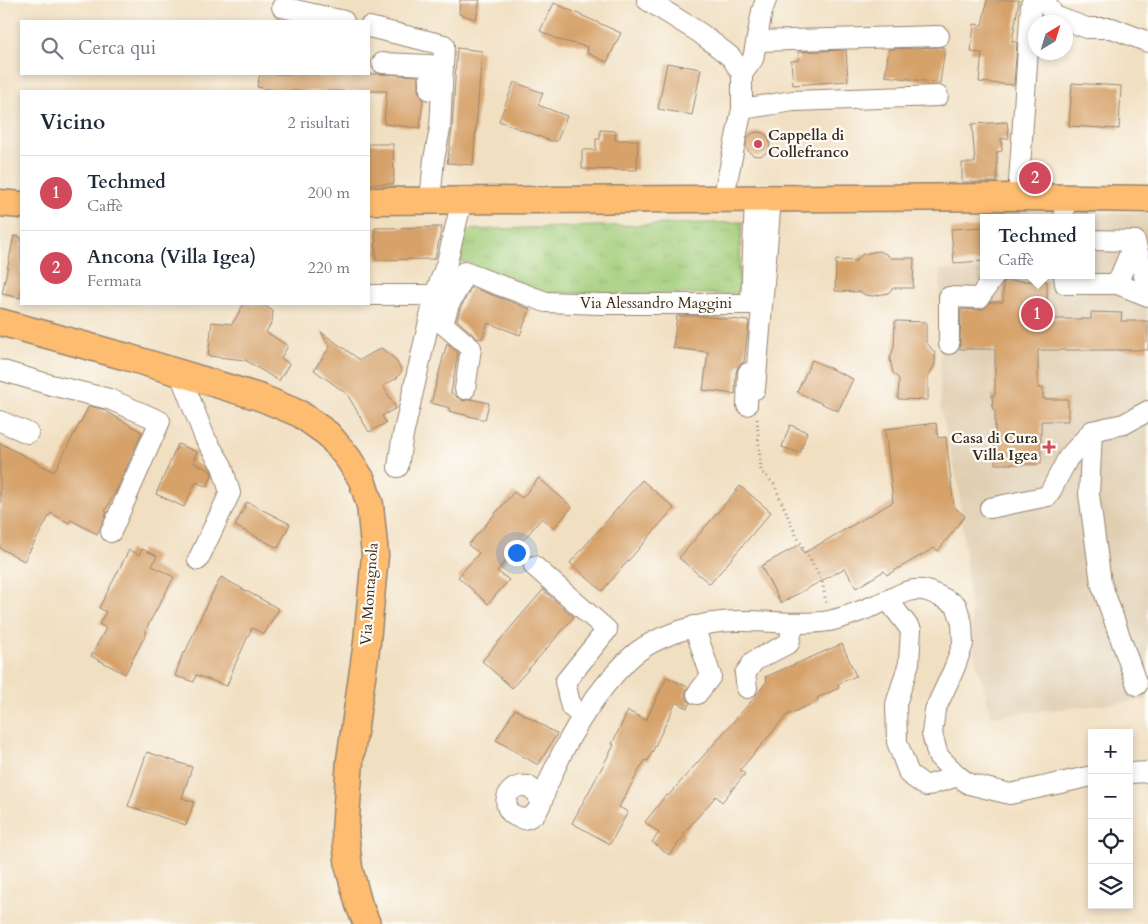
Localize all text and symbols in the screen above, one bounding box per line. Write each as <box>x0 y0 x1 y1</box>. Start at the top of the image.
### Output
north arrow <box>1028 15 1073 60</box>
search box <box>20 20 370 75</box>
icon: search <box>38 34 66 62</box>
text: Cerca qui <box>78 35 156 61</box>
text: Vicino <box>40 108 105 137</box>
text: 2 risultati <box>287 112 350 134</box>
place label: Cappella di Collefranco <box>768 125 849 162</box>
marker: Cappella di Collefranco <box>752 138 764 150</box>
pin: 2 <box>1019 159 1051 197</box>
text: Techmed <box>87 169 166 195</box>
text: 1 <box>52 182 60 204</box>
text: 200 m <box>308 182 350 204</box>
text: Caffè <box>87 195 123 217</box>
popup <box>980 214 1095 279</box>
text: Techmed <box>998 223 1077 249</box>
text: Ancona (Villa Igea) <box>87 244 256 270</box>
text: Caffè <box>998 249 1034 271</box>
text: 2 <box>52 257 60 279</box>
text: 220 m <box>308 257 350 279</box>
text: Fermata <box>87 270 142 292</box>
street label: Via Alessandro Maggini <box>580 293 732 313</box>
pin: 1 <box>1021 295 1053 333</box>
place label: Casa di Cura Villa Igea <box>951 428 1039 465</box>
marker: Casa di Cura Villa Igea <box>1042 440 1056 454</box>
your location <box>504 540 530 566</box>
street label: Via Montagnola <box>355 541 383 646</box>
map controls <box>1088 729 1133 909</box>
button: + <box>1088 729 1133 774</box>
button: − <box>1088 774 1133 819</box>
button: locate <box>1088 819 1133 864</box>
button: layers <box>1088 864 1133 909</box>

